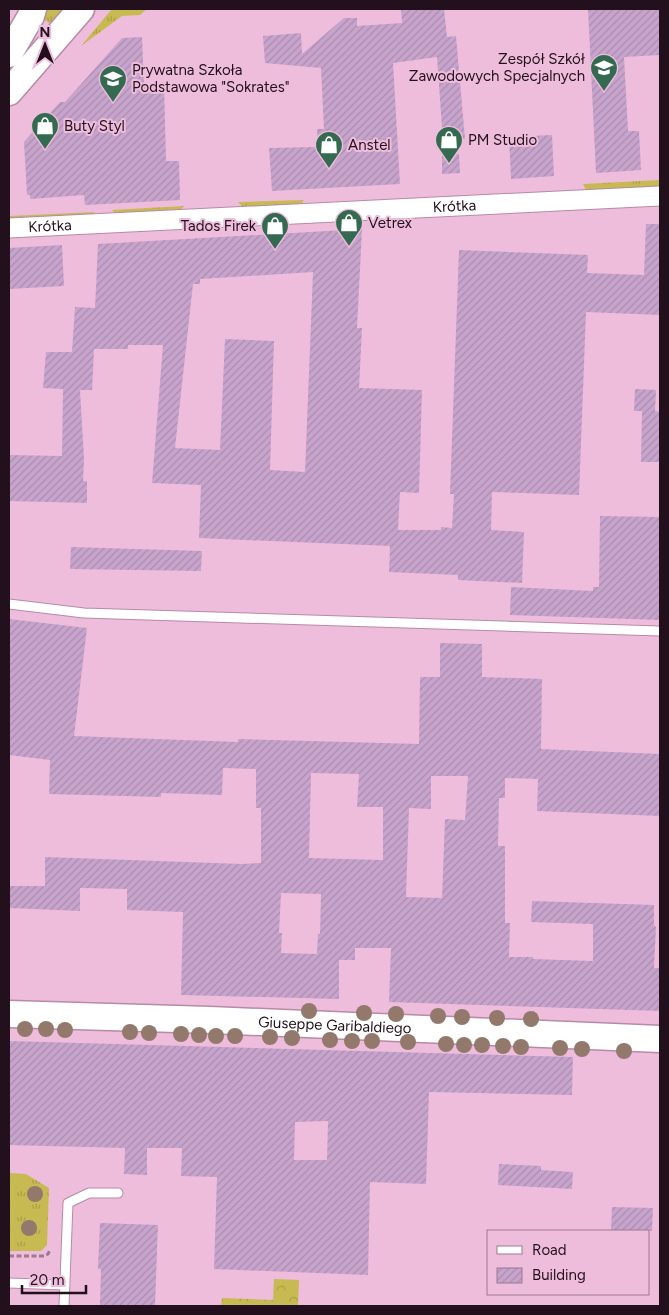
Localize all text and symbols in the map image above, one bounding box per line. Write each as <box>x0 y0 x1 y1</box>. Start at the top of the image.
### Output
north arrow <box>20 20 70 70</box>
text: N <box>40 24 50 41</box>
place label: Zespół Szkół Zawodowych Specjalnych <box>409 50 585 85</box>
school or university icon: Zespół Szkół Zawodowych Specjalnych <box>589 53 619 92</box>
place label: Prywatna Szkoła Podstawowa "Sokrates" <box>132 61 290 96</box>
school or university icon: Prywatna Szkoła Podstawowa "Sokrates" <box>98 64 128 103</box>
shop icon: Buty Styl <box>30 111 60 150</box>
place label: Buty Styl <box>64 117 125 135</box>
shop icon: PM Studio <box>434 125 464 164</box>
shop icon: Anstel <box>314 130 344 169</box>
place label: PM Studio <box>468 131 538 149</box>
place label: Anstel <box>348 136 391 154</box>
street label: Krótka <box>432 196 477 216</box>
shop icon: Vetrex <box>334 208 364 247</box>
shop icon: Tados Firek <box>260 211 290 250</box>
place label: Vetrex <box>368 214 412 232</box>
street label: Krótka <box>28 216 72 236</box>
place label: Tados Firek <box>181 217 257 235</box>
street label: Giuseppe Garibaldiego <box>258 1013 412 1038</box>
legend <box>487 1230 649 1295</box>
text: Road <box>532 1241 567 1259</box>
scale bar <box>22 1262 86 1294</box>
text: Building <box>532 1266 586 1284</box>
text: 20 m <box>30 1271 64 1289</box>

